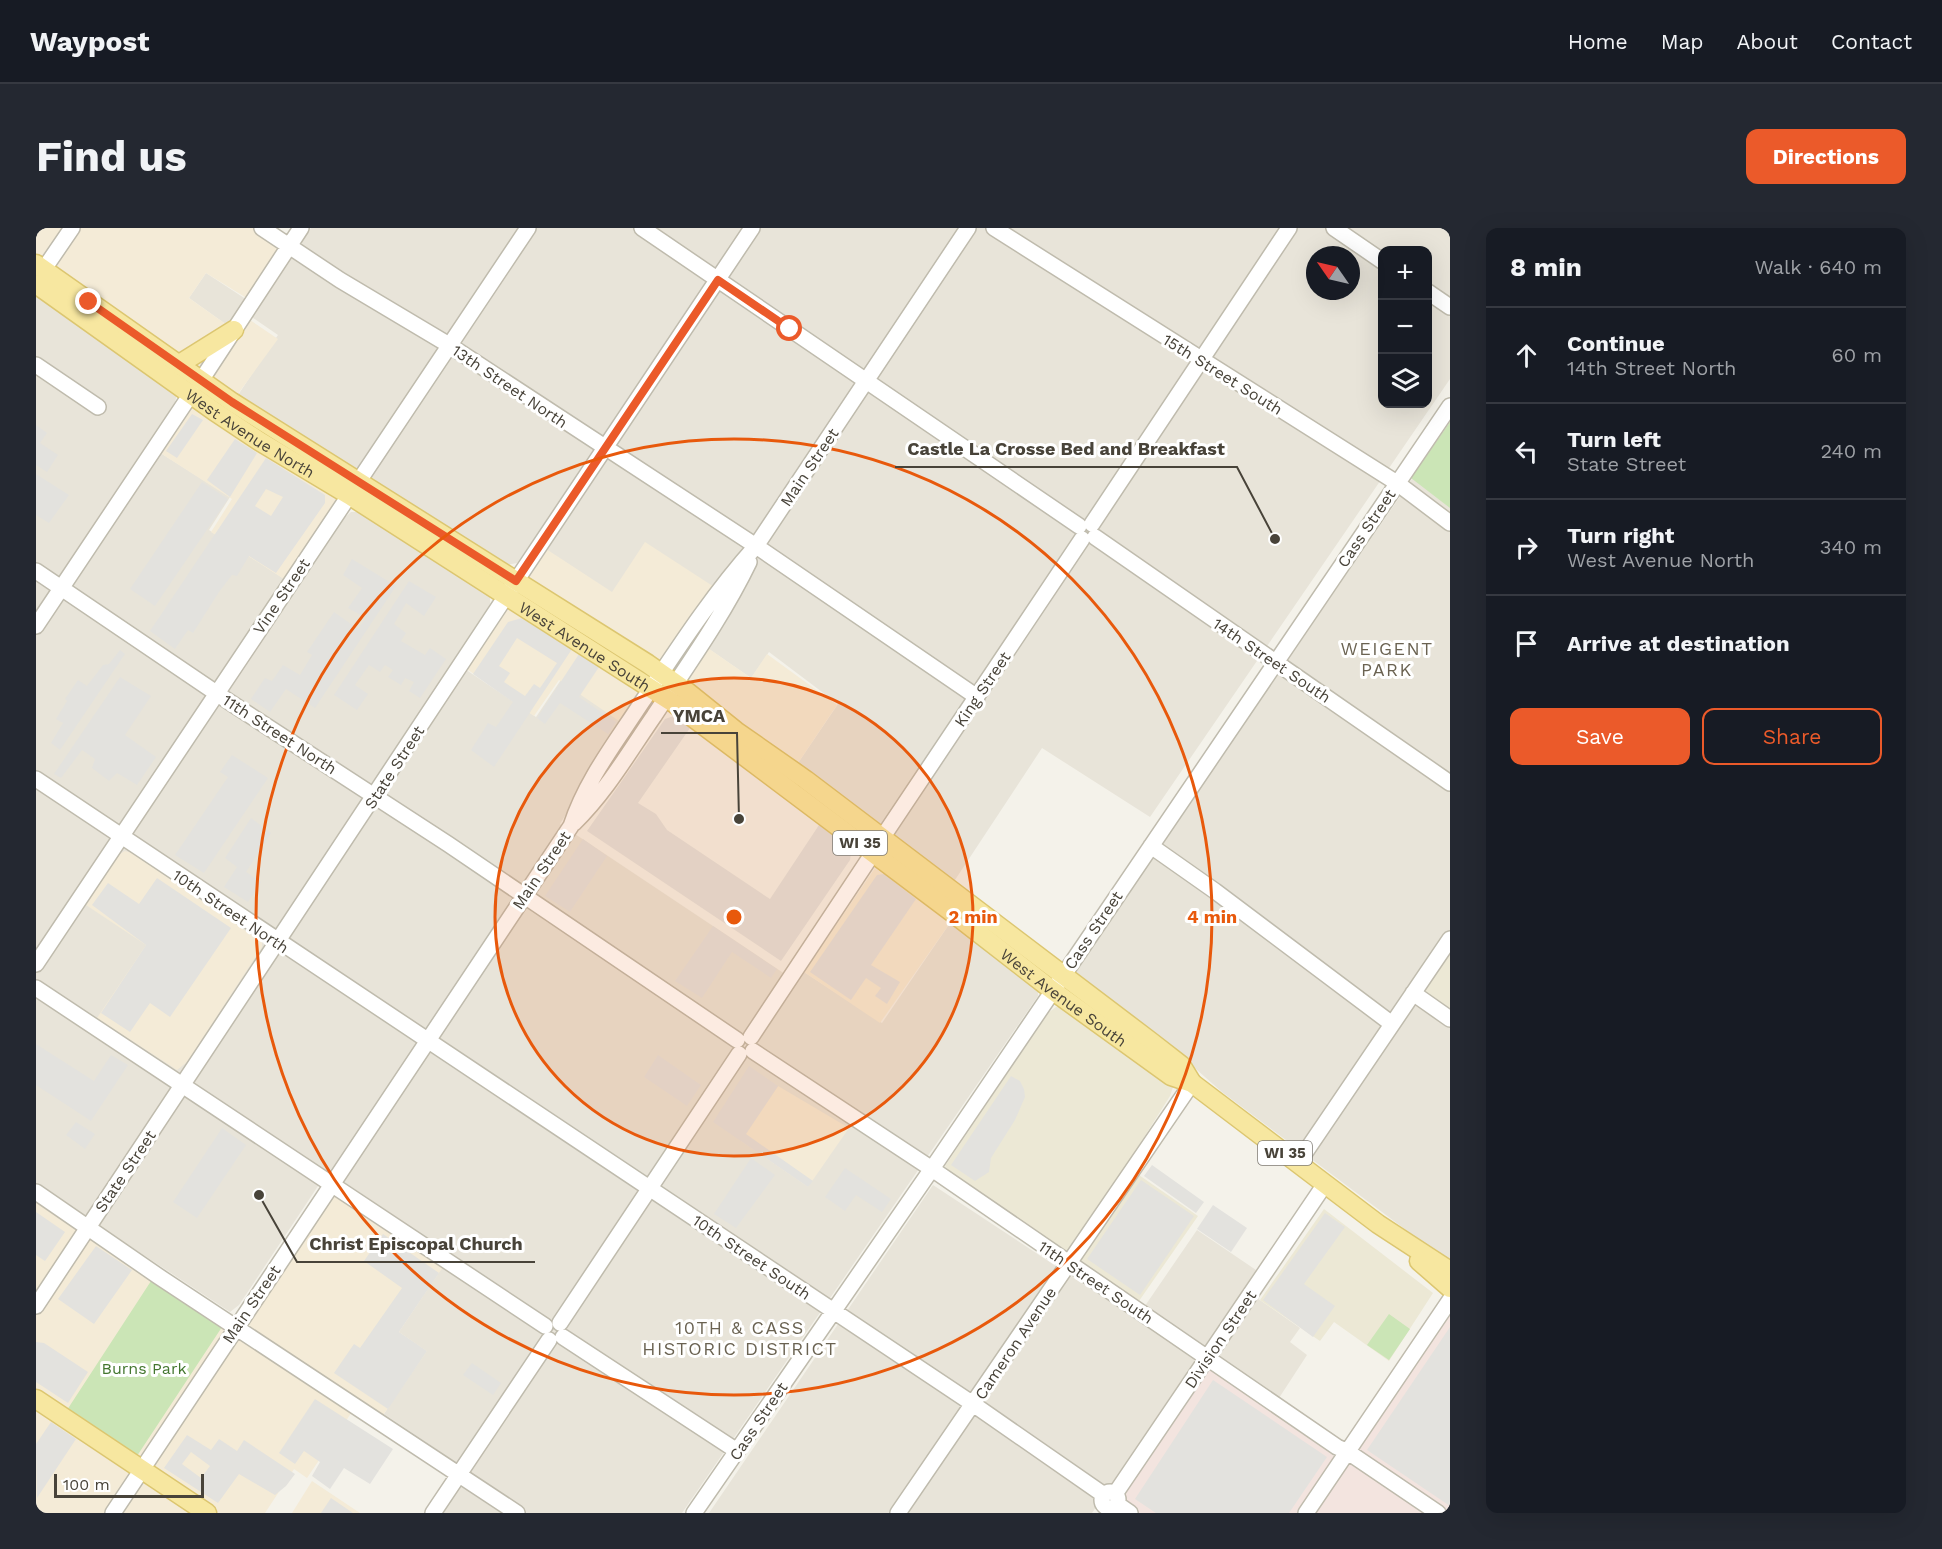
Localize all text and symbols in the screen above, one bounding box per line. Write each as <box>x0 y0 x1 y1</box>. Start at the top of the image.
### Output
text: Waypost <box>30 25 149 58</box>
text: Home <box>1568 29 1628 54</box>
text: Map <box>1661 29 1704 54</box>
text: About <box>1737 29 1798 54</box>
text: Contact <box>1831 29 1912 54</box>
button: Directions <box>1746 129 1906 184</box>
text: Find us <box>36 132 187 181</box>
north arrow <box>1306 246 1360 300</box>
map controls <box>1378 246 1432 408</box>
button: + <box>1378 246 1432 300</box>
text: 8 min <box>1510 252 1582 282</box>
text: Walk · 640 m <box>1754 255 1882 279</box>
route end <box>75 288 101 314</box>
button: − <box>1378 300 1432 354</box>
route start <box>776 315 802 341</box>
street label: 15th Street South <box>1159 330 1286 419</box>
text: Continue <box>1567 331 1665 356</box>
icon: ahead <box>1510 339 1543 372</box>
street label: 13th Street North <box>448 341 571 432</box>
text: 60 m <box>1832 343 1882 367</box>
button: layers <box>1378 354 1432 408</box>
text: 14th Street North <box>1567 356 1736 380</box>
street label: West Avenue North <box>182 385 318 482</box>
street label: Main Street <box>776 424 843 510</box>
text: Turn left <box>1567 427 1661 452</box>
callout: Castle La Crosse Bed and Breakfast <box>895 431 1237 467</box>
icon: left <box>1510 435 1543 468</box>
text: Castle La Crosse Bed and Breakfast <box>907 438 1225 459</box>
text: 240 m <box>1820 439 1882 463</box>
text: State Street <box>1567 452 1686 476</box>
street label: Cass Street <box>1333 485 1400 571</box>
text: Turn right <box>1567 523 1674 548</box>
icon: right <box>1510 531 1543 564</box>
text: 340 m <box>1820 535 1882 559</box>
text: West Avenue North <box>1567 548 1754 572</box>
street label: Vine Street <box>249 555 314 638</box>
street label: West Avenue South <box>515 598 654 696</box>
street label: 14th Street South <box>1209 614 1334 707</box>
icon: arrive <box>1510 627 1543 660</box>
text: Arrive at destination <box>1567 631 1790 656</box>
district label: WEIGENT PARK <box>1340 638 1434 680</box>
street label: King Street <box>950 648 1015 731</box>
street label: 11th Street North <box>219 690 340 778</box>
callout: YMCA <box>661 697 737 733</box>
text: YMCA <box>673 705 726 726</box>
button: Save <box>1510 708 1690 765</box>
button: Share <box>1702 708 1882 765</box>
street label: State Street <box>361 722 428 812</box>
street label: Main Street <box>508 827 575 913</box>
road number: WI 35 <box>833 831 887 855</box>
street label: 10th Street North <box>169 866 292 957</box>
street label: Cass Street <box>1060 887 1127 973</box>
text: 2 min <box>948 906 998 927</box>
text: 4 min <box>1187 906 1237 927</box>
centre of rings <box>724 907 744 927</box>
street label: West Avenue South <box>997 945 1130 1051</box>
street label: State Street <box>91 1126 160 1216</box>
road number: WI 35 <box>1258 1141 1312 1165</box>
street label: 10th Street South <box>689 1211 814 1304</box>
callout: Christ Episcopal Church <box>297 1226 535 1262</box>
text: Christ Episcopal Church <box>309 1233 523 1254</box>
street label: 11th Street South <box>1035 1237 1157 1328</box>
street label: Main Street <box>218 1261 285 1347</box>
street label: Cameron Avenue <box>971 1283 1060 1403</box>
street label: Division Street <box>1181 1286 1260 1392</box>
district label: 10TH & CASS HISTORIC DISTRICT <box>642 1317 838 1359</box>
park label: Burns Park <box>101 1359 187 1378</box>
street label: Cass Street <box>725 1378 792 1464</box>
scale bar <box>54 1471 204 1498</box>
text: 100 m <box>63 1475 110 1494</box>

